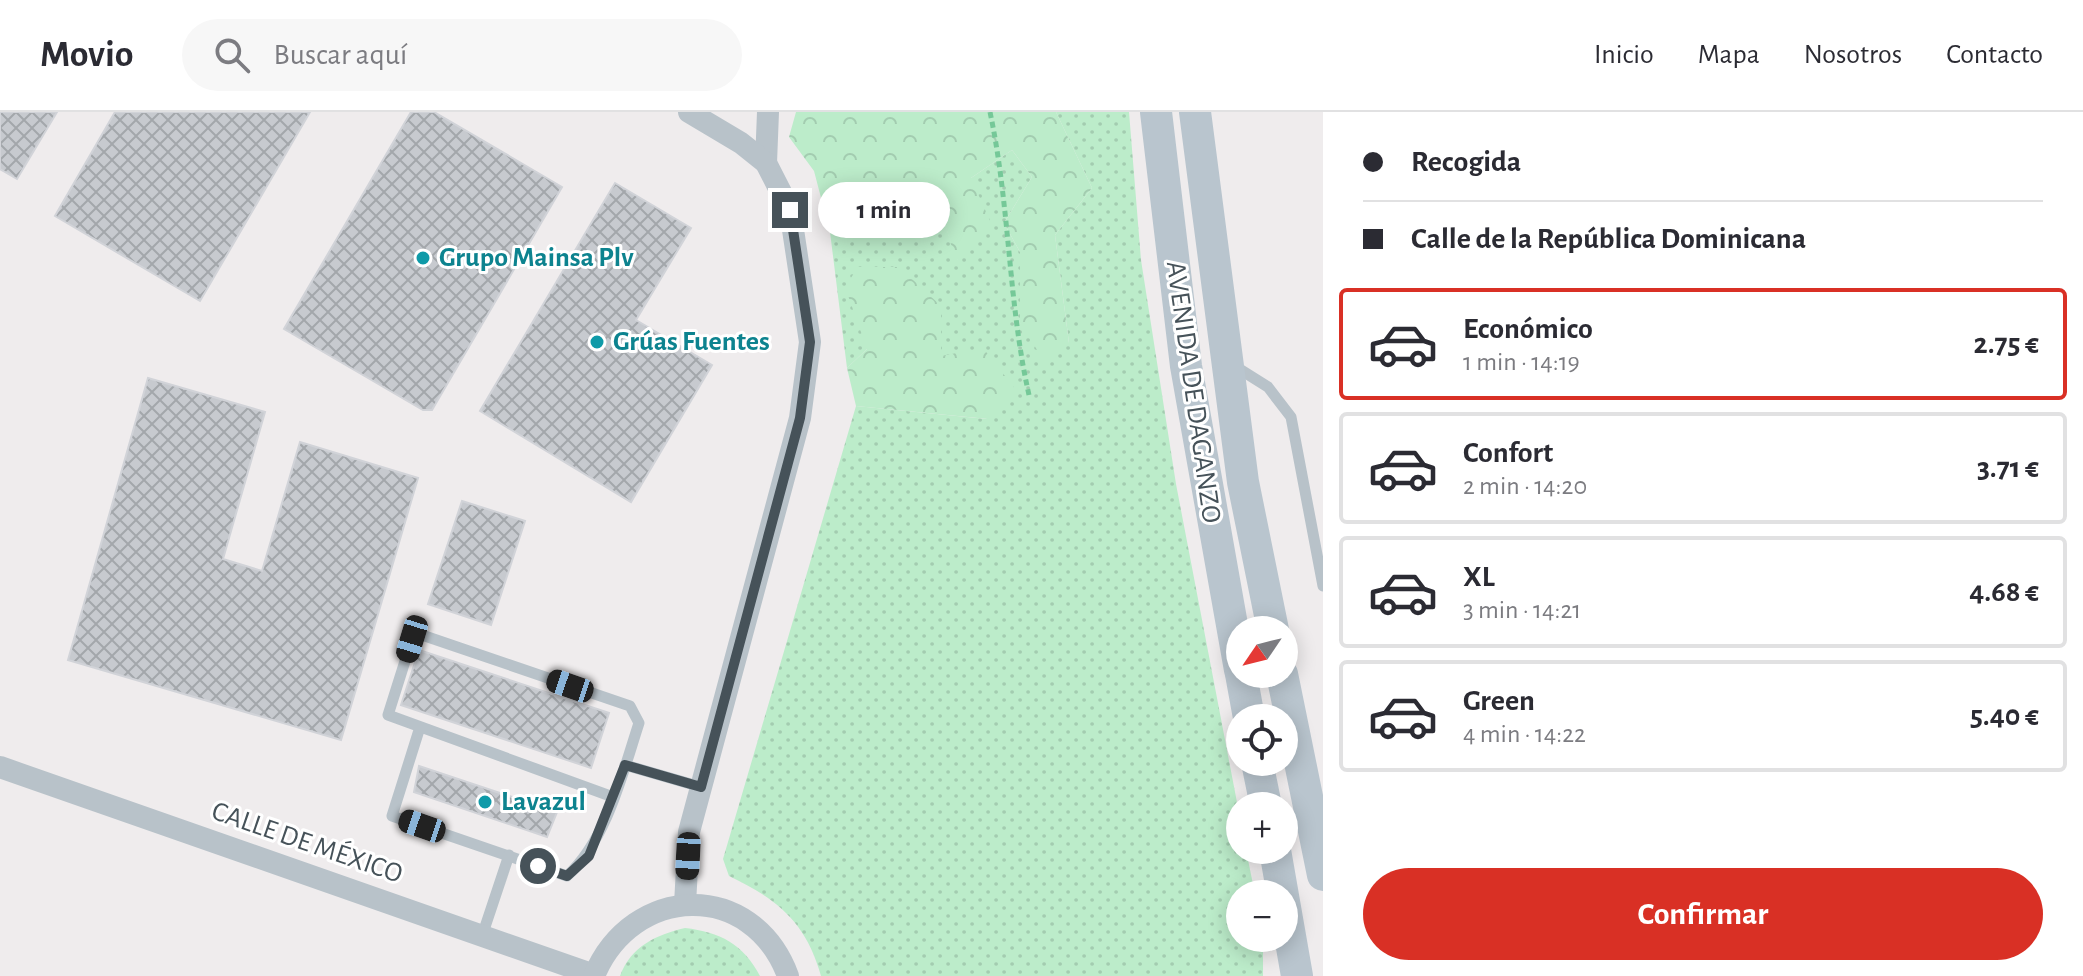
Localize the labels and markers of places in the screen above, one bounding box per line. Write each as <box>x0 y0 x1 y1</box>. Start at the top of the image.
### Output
place label: Grupo Mainsa Plv <box>439 244 634 272</box>
marker: Grupo Mainsa Plv <box>414 249 432 267</box>
place label: Grúas Fuentes <box>613 328 770 356</box>
marker: Grúas Fuentes <box>588 333 606 351</box>
place label: Lavazul <box>501 788 586 816</box>
marker: Lavazul <box>476 793 494 811</box>

